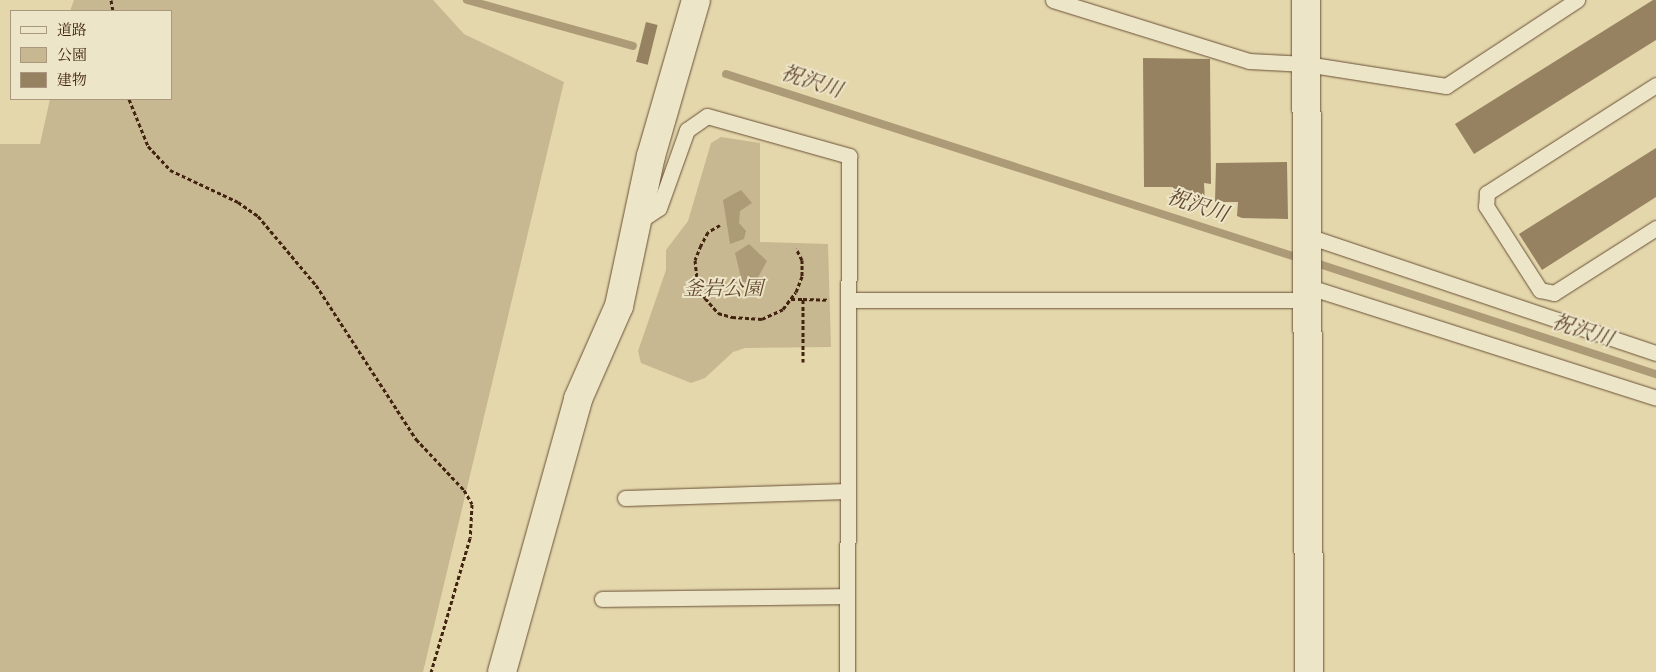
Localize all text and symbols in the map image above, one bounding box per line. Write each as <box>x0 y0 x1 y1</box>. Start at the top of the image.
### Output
legend <box>10 10 172 100</box>
text: 道路 <box>57 21 87 42</box>
text: 公園 <box>57 46 87 67</box>
water label: 祝沢川 <box>777 61 845 105</box>
text: 建物 <box>57 71 87 92</box>
water label: 祝沢川 <box>1163 185 1231 229</box>
park label: 釜岩公園 <box>683 278 763 302</box>
water label: 祝沢川 <box>1548 310 1616 354</box>

